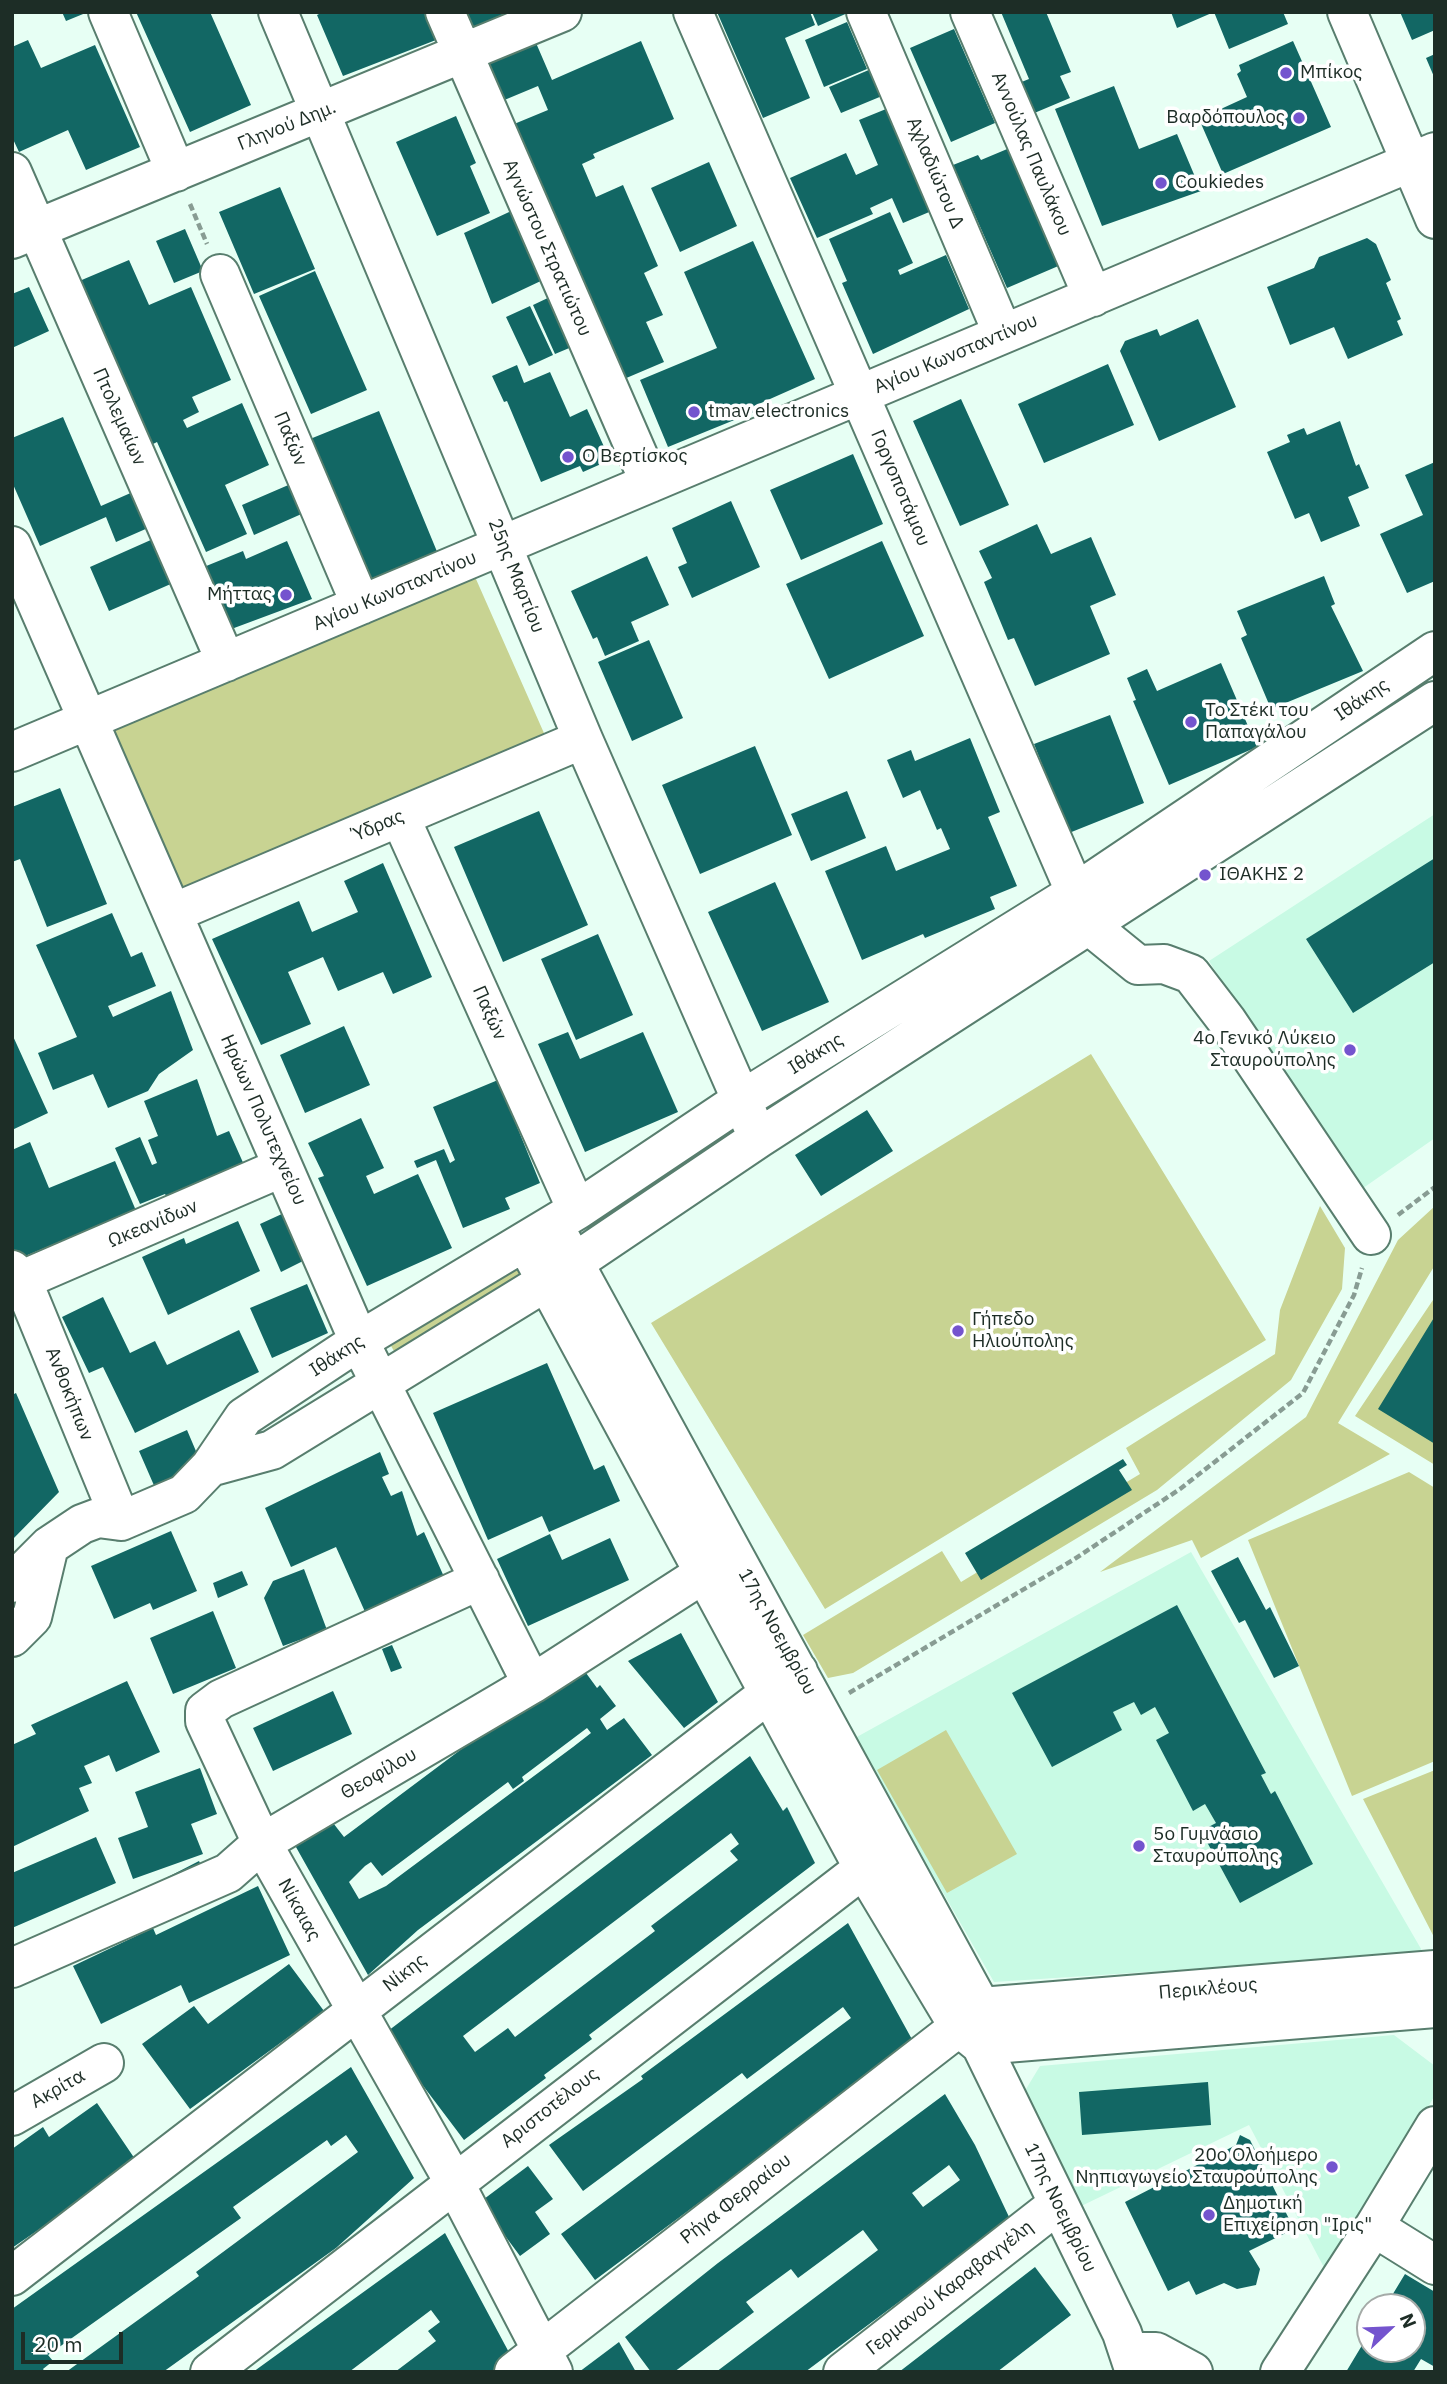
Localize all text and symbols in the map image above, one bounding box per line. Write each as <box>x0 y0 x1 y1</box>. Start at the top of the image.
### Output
place label: Μπίκος <box>1300 62 1362 84</box>
marker: Μπίκος <box>1278 65 1294 81</box>
street label: Αννούλας Παυλάκου <box>986 68 1076 240</box>
street label: Γληνού Δημ. <box>234 96 340 156</box>
place label: Βαρδόπουλος <box>1166 107 1285 129</box>
marker: Βαρδόπουλος <box>1291 110 1307 126</box>
street label: Αχλαδιώτου Δ <box>901 114 969 232</box>
street label: Αγνώστου Στρατιώτου <box>498 156 596 340</box>
place label: Coukiedes <box>1175 172 1264 194</box>
marker: Coukiedes <box>1153 175 1169 191</box>
street label: Αγίου Κωνσταντίνου <box>871 309 1041 399</box>
street label: Πτολεμαίων <box>87 365 151 469</box>
place label: tmav electronics <box>708 401 849 423</box>
marker: tmav electronics <box>686 404 702 420</box>
street label: Παξών <box>268 408 312 470</box>
street label: Γοργοποτάμου <box>865 426 935 550</box>
place label: Ο Βερτίσκος <box>582 446 688 468</box>
marker: Ο Βερτίσκος <box>560 449 576 465</box>
street label: 25ης Μαρτίου <box>483 516 549 636</box>
street label: Αγίου Κωνσταντίνου <box>310 546 480 636</box>
place label: Μήττας <box>207 584 272 606</box>
marker: Μήττας <box>278 587 294 603</box>
street label: Ιθάκης <box>1331 674 1393 726</box>
place label: Το Στέκι του Παπαγάλου <box>1205 700 1309 744</box>
marker: Το Στέκι του Παπαγάλου <box>1183 714 1199 730</box>
street label: Ύδρας <box>349 805 407 847</box>
place label: ΙΘΑΚΗΣ 2 <box>1219 864 1304 886</box>
marker: ΙΘΑΚΗΣ 2 <box>1197 867 1213 883</box>
street label: Παξών <box>467 982 511 1044</box>
street label: Ιθάκης <box>784 1028 848 1080</box>
place label: 4ο Γενικό Λύκειο Σταυρούπολης <box>1193 1028 1336 1072</box>
street label: Ηρώων Πολυτεχνείου <box>215 1031 311 1209</box>
marker: 4ο Γενικό Λύκειο Σταυρούπολης <box>1342 1042 1358 1058</box>
street label: Ωκεανίδων <box>105 1195 201 1253</box>
place label: Γήπεδο Ηλιούπολης <box>972 1309 1074 1353</box>
marker: Γήπεδο Ηλιούπολης <box>950 1323 966 1339</box>
street label: Ιθάκης <box>305 1330 369 1382</box>
street label: Ανθοκήπων <box>40 1344 98 1444</box>
street label: 17ης Νοεμβρίου <box>733 1565 821 1699</box>
street label: Θεοφίλου <box>337 1743 421 1805</box>
place label: 5ο Γυμνάσιο Σταυρούπολης <box>1153 1824 1279 1868</box>
marker: 5ο Γυμνάσιο Σταυρούπολης <box>1131 1838 1147 1854</box>
street label: Νίκαιας <box>273 1875 325 1945</box>
street label: Νίκης <box>379 1949 431 1997</box>
street label: Περικλέους <box>1158 1973 1258 2005</box>
street label: Αριστοτέλους <box>497 2063 603 2153</box>
street label: Ακρίτα <box>27 2064 89 2114</box>
street label: 17ης Νοεμβρίου <box>1019 2140 1101 2276</box>
place label: 20ο Ολοήμερο Νηπιαγωγείο Σταυρούπολης <box>1075 2145 1318 2189</box>
street label: Ρήγα Φερραίου <box>676 2149 796 2249</box>
marker: 20ο Ολοήμερο Νηπιαγωγείο Σταυρούπολης <box>1324 2159 1340 2175</box>
place label: Δημοτική Επιχείρηση "Ιρις" <box>1223 2193 1372 2237</box>
marker: Δημοτική Επιχείρηση "Ιρις" <box>1201 2207 1217 2223</box>
street label: Γερμανού Καραβαγγέλη <box>862 2216 1038 2360</box>
north arrow <box>1356 2293 1426 2363</box>
text: N <box>1395 2310 1422 2332</box>
scale bar <box>24 2318 126 2362</box>
text: 20 m <box>34 2330 83 2358</box>

